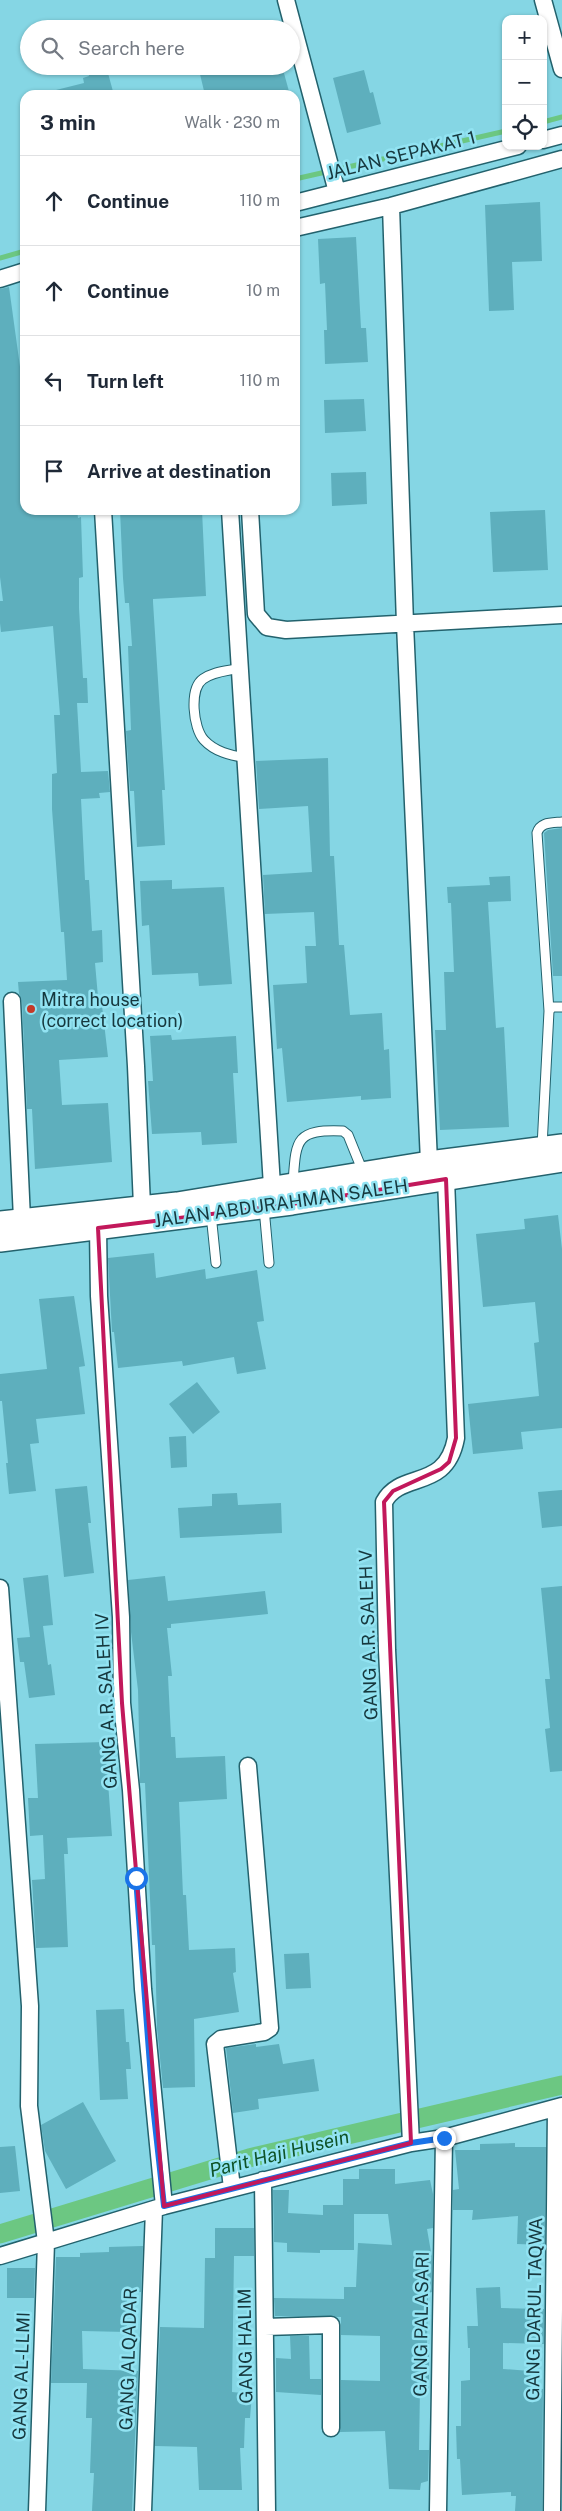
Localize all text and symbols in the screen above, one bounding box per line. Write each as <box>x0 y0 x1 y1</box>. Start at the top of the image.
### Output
map controls <box>502 15 547 150</box>
button: + <box>502 15 547 60</box>
search box <box>20 20 300 75</box>
icon: search <box>38 34 66 62</box>
text: Search here <box>78 37 185 59</box>
button: − <box>502 60 547 105</box>
button: locate <box>502 105 547 150</box>
text: 3 min <box>40 110 96 135</box>
text: Walk · 230 m <box>184 113 280 132</box>
street label: JALAN SEPAKAT 1 <box>324 126 478 184</box>
icon: ahead <box>40 187 68 215</box>
text: Continue <box>87 190 169 212</box>
text: 110 m <box>239 191 280 210</box>
icon: ahead <box>40 277 68 305</box>
text: Continue <box>87 280 169 302</box>
text: 10 m <box>246 281 280 300</box>
icon: left <box>40 367 68 395</box>
text: Turn left <box>87 370 164 392</box>
text: 110 m <box>239 371 280 390</box>
icon: arrive <box>40 457 68 485</box>
text: Arrive at destination <box>87 460 271 482</box>
place label: Mitra house (correct location) <box>41 989 183 1031</box>
marker: Mitra house (correct location) <box>25 1003 37 1015</box>
street label: JALAN ABDURAHMAN SALEH <box>153 1175 409 1231</box>
street label: GANG A.R. SALEH V <box>355 1549 381 1721</box>
street label: GANG A.R. SALEH IV <box>91 1613 121 1789</box>
route start <box>125 1867 148 1890</box>
water label: Parit Haji Husein <box>207 2125 351 2181</box>
route end <box>433 2127 456 2150</box>
street label: GANG DARUL TAQWA <box>522 2217 546 2401</box>
street label: GANG PALASARI <box>409 2251 433 2397</box>
street label: GANG ALQADAR <box>115 2287 141 2431</box>
street label: GANG HALIM <box>233 2288 257 2404</box>
street label: GANG AL-LLMI <box>8 2312 34 2440</box>

